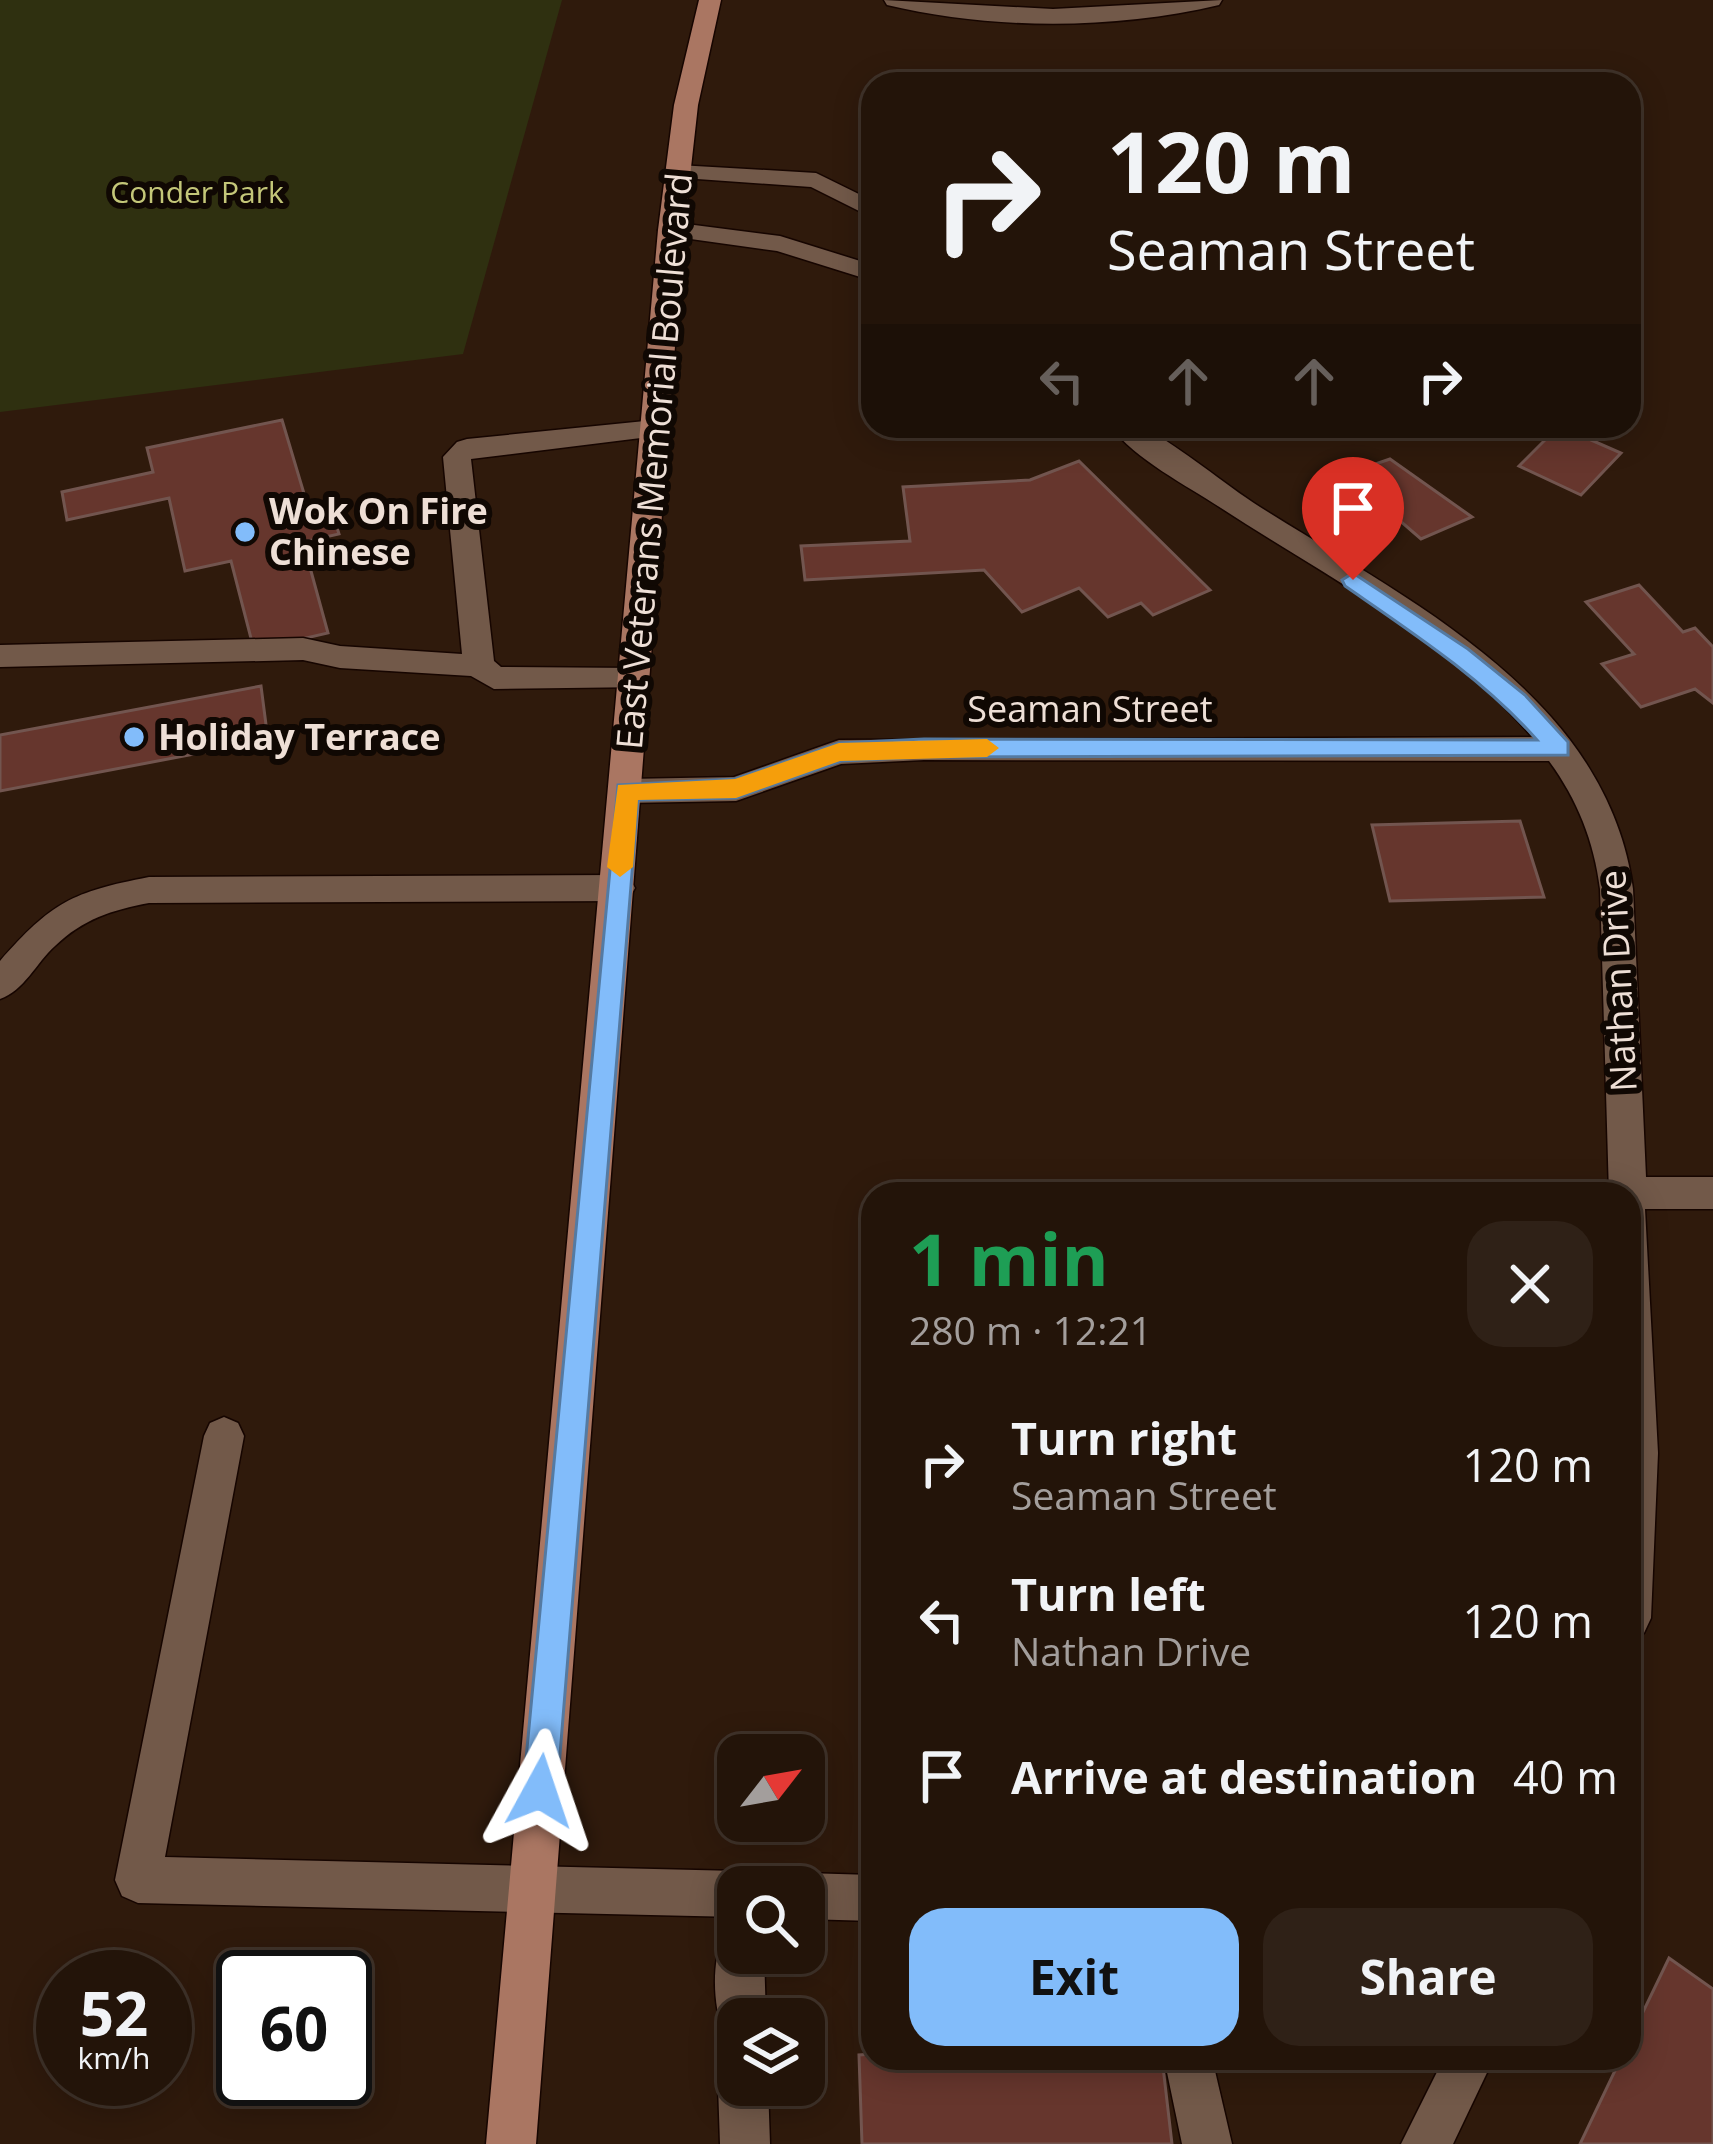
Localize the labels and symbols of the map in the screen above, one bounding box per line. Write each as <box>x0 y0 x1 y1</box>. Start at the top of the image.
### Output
park label: Conder Park <box>110 171 284 212</box>
street label: East Veterans Memorial Boulevard <box>604 171 703 751</box>
pin <box>1302 457 1404 580</box>
place label: Wok On Fire Chinese <box>269 486 488 576</box>
marker: Wok On Fire Chinese <box>232 519 258 545</box>
street label: Seaman Street <box>967 684 1213 733</box>
place label: Holiday Terrace <box>158 712 441 761</box>
marker: Holiday Terrace <box>121 724 147 750</box>
street label: Nathan Drive <box>1587 869 1648 1093</box>
position arrow <box>477 1728 603 1854</box>
north arrow <box>717 1734 825 1842</box>
speed limit sign: 60 <box>216 1950 372 2106</box>

